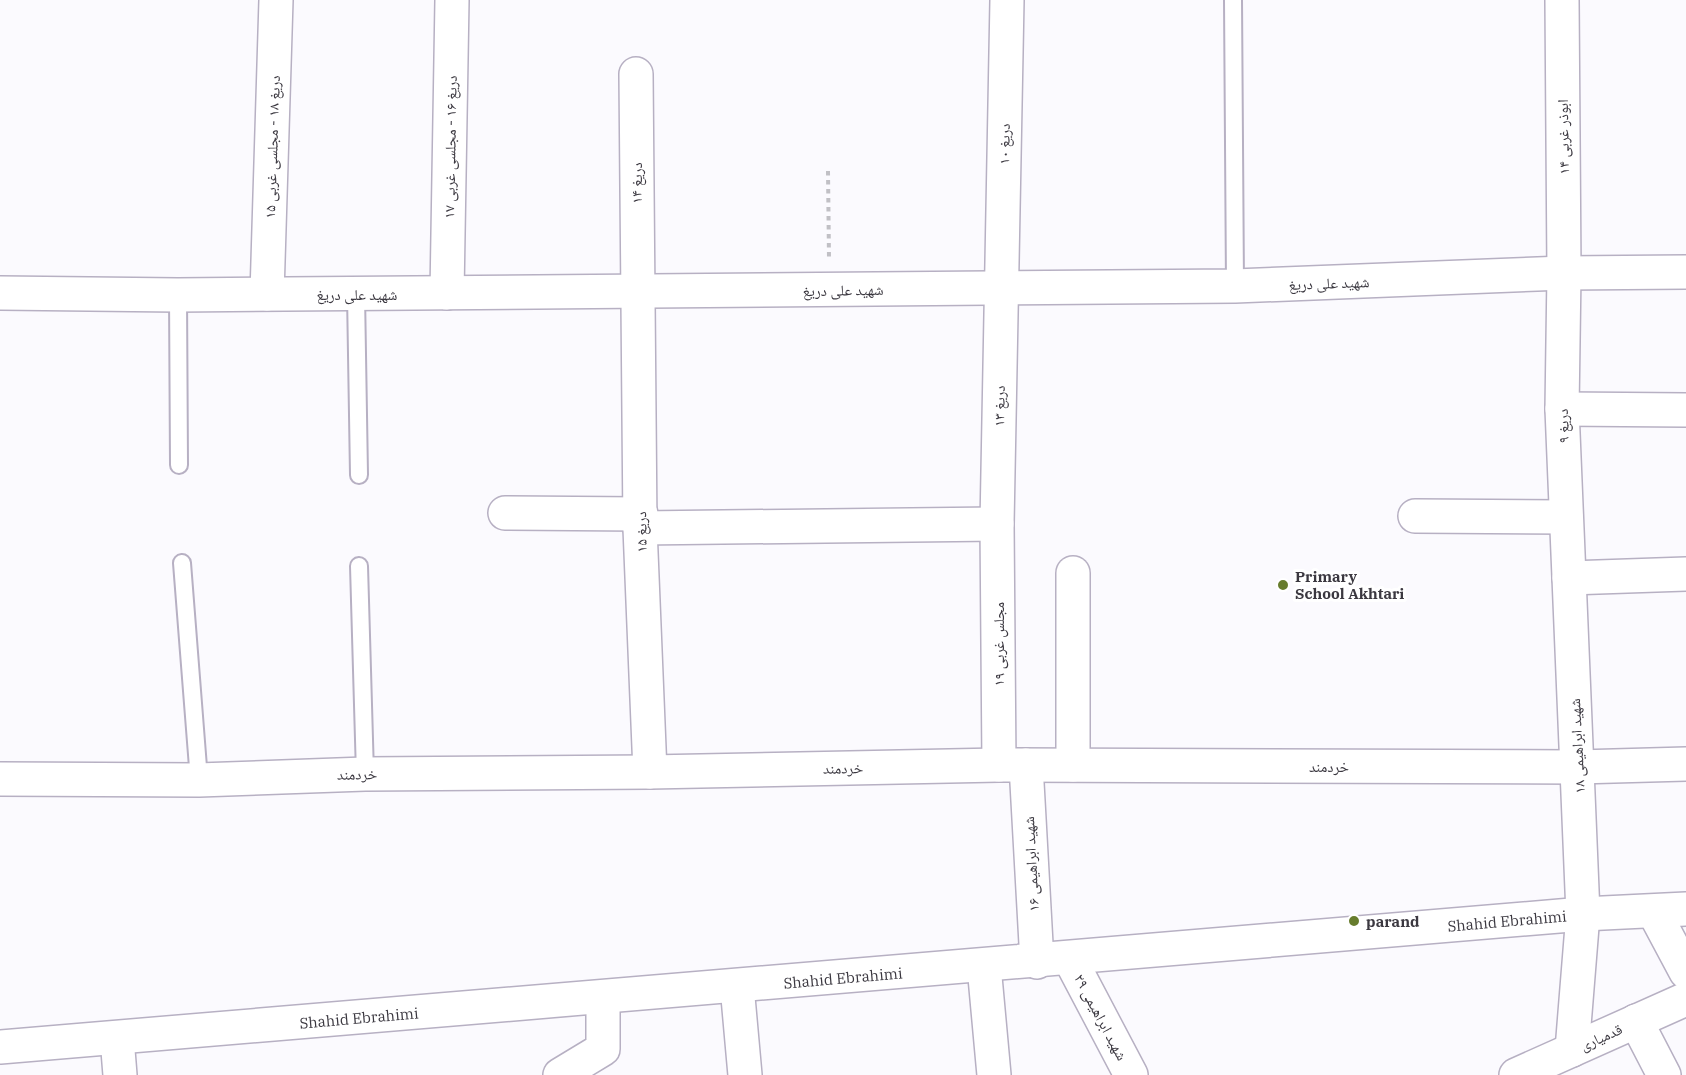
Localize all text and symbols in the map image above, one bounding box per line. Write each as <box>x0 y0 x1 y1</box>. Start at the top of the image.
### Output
street label: دریغ ۱۸ - مجلسی غربی ۱۵ <box>260 75 285 219</box>
street label: دریغ ۱۶ - مجلسی غربی ۱۷ <box>439 75 462 219</box>
street label: ابوذر غربی ۱۴ <box>1553 99 1574 175</box>
street label: دریغ ۱۰ <box>994 123 1015 165</box>
street label: دریغ ۱۴ <box>627 162 647 204</box>
street label: شهید علی دریغ <box>1288 272 1370 295</box>
street label: شهید علی دریغ <box>802 280 884 301</box>
street label: شهید علی دریغ <box>317 285 398 305</box>
street label: دریغ ۱۳ <box>989 385 1010 427</box>
street label: دریغ ۹ <box>1553 408 1574 444</box>
street label: دریغ ۱۵ <box>631 511 652 553</box>
place label: Primary School Akhtari <box>1295 567 1404 603</box>
marker: Primary School Akhtari <box>1276 578 1290 592</box>
street label: مجلس غربی ۱۹ <box>989 602 1009 686</box>
street label: شهید ابراهیمی ۱۸ <box>1565 698 1590 794</box>
street label: خردمند <box>1309 757 1350 776</box>
street label: خردمند <box>823 758 864 778</box>
street label: خردمند <box>337 764 378 784</box>
street label: شهید ابراهیمی ۱۶ <box>1019 816 1044 912</box>
street label: Shahid Ebrahimi <box>1447 906 1568 936</box>
place label: parand <box>1366 912 1420 931</box>
marker: parand <box>1347 914 1361 928</box>
street label: Shahid Ebrahimi <box>783 963 904 993</box>
street label: شهید ابراهیمی ۲۹ <box>1069 970 1132 1064</box>
street label: Shahid Ebrahimi <box>299 1003 420 1033</box>
street label: قدمیاری <box>1577 1019 1626 1056</box>

